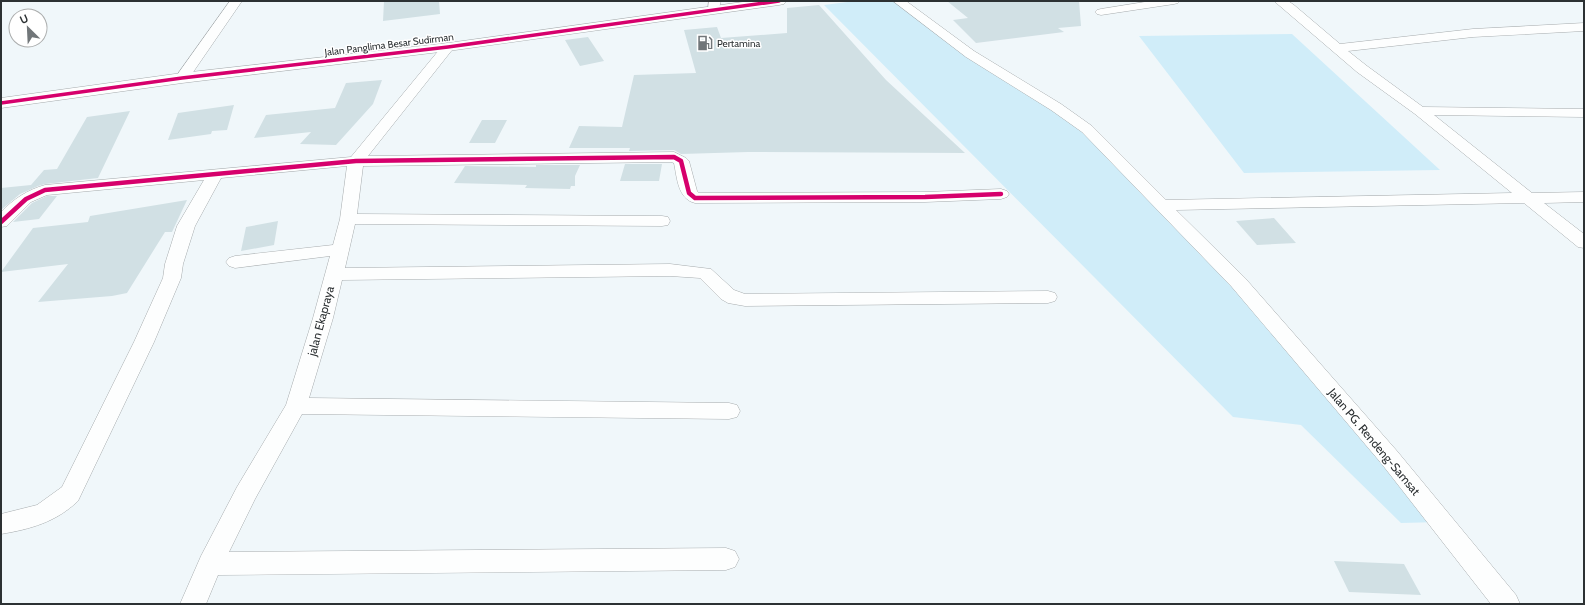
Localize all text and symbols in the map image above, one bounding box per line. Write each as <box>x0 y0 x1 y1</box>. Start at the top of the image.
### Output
north arrow <box>8 8 48 48</box>
text: U <box>17 11 30 27</box>
street label: Jalan Panglima Besar Sudirman <box>323 30 455 59</box>
fuel station icon: Pertamina <box>696 34 714 52</box>
place label: Pertamina <box>717 37 761 50</box>
street label: jalan Ekapraya <box>304 284 337 358</box>
street label: Jalan PG. Rendeng-Samsat <box>1325 384 1424 498</box>

